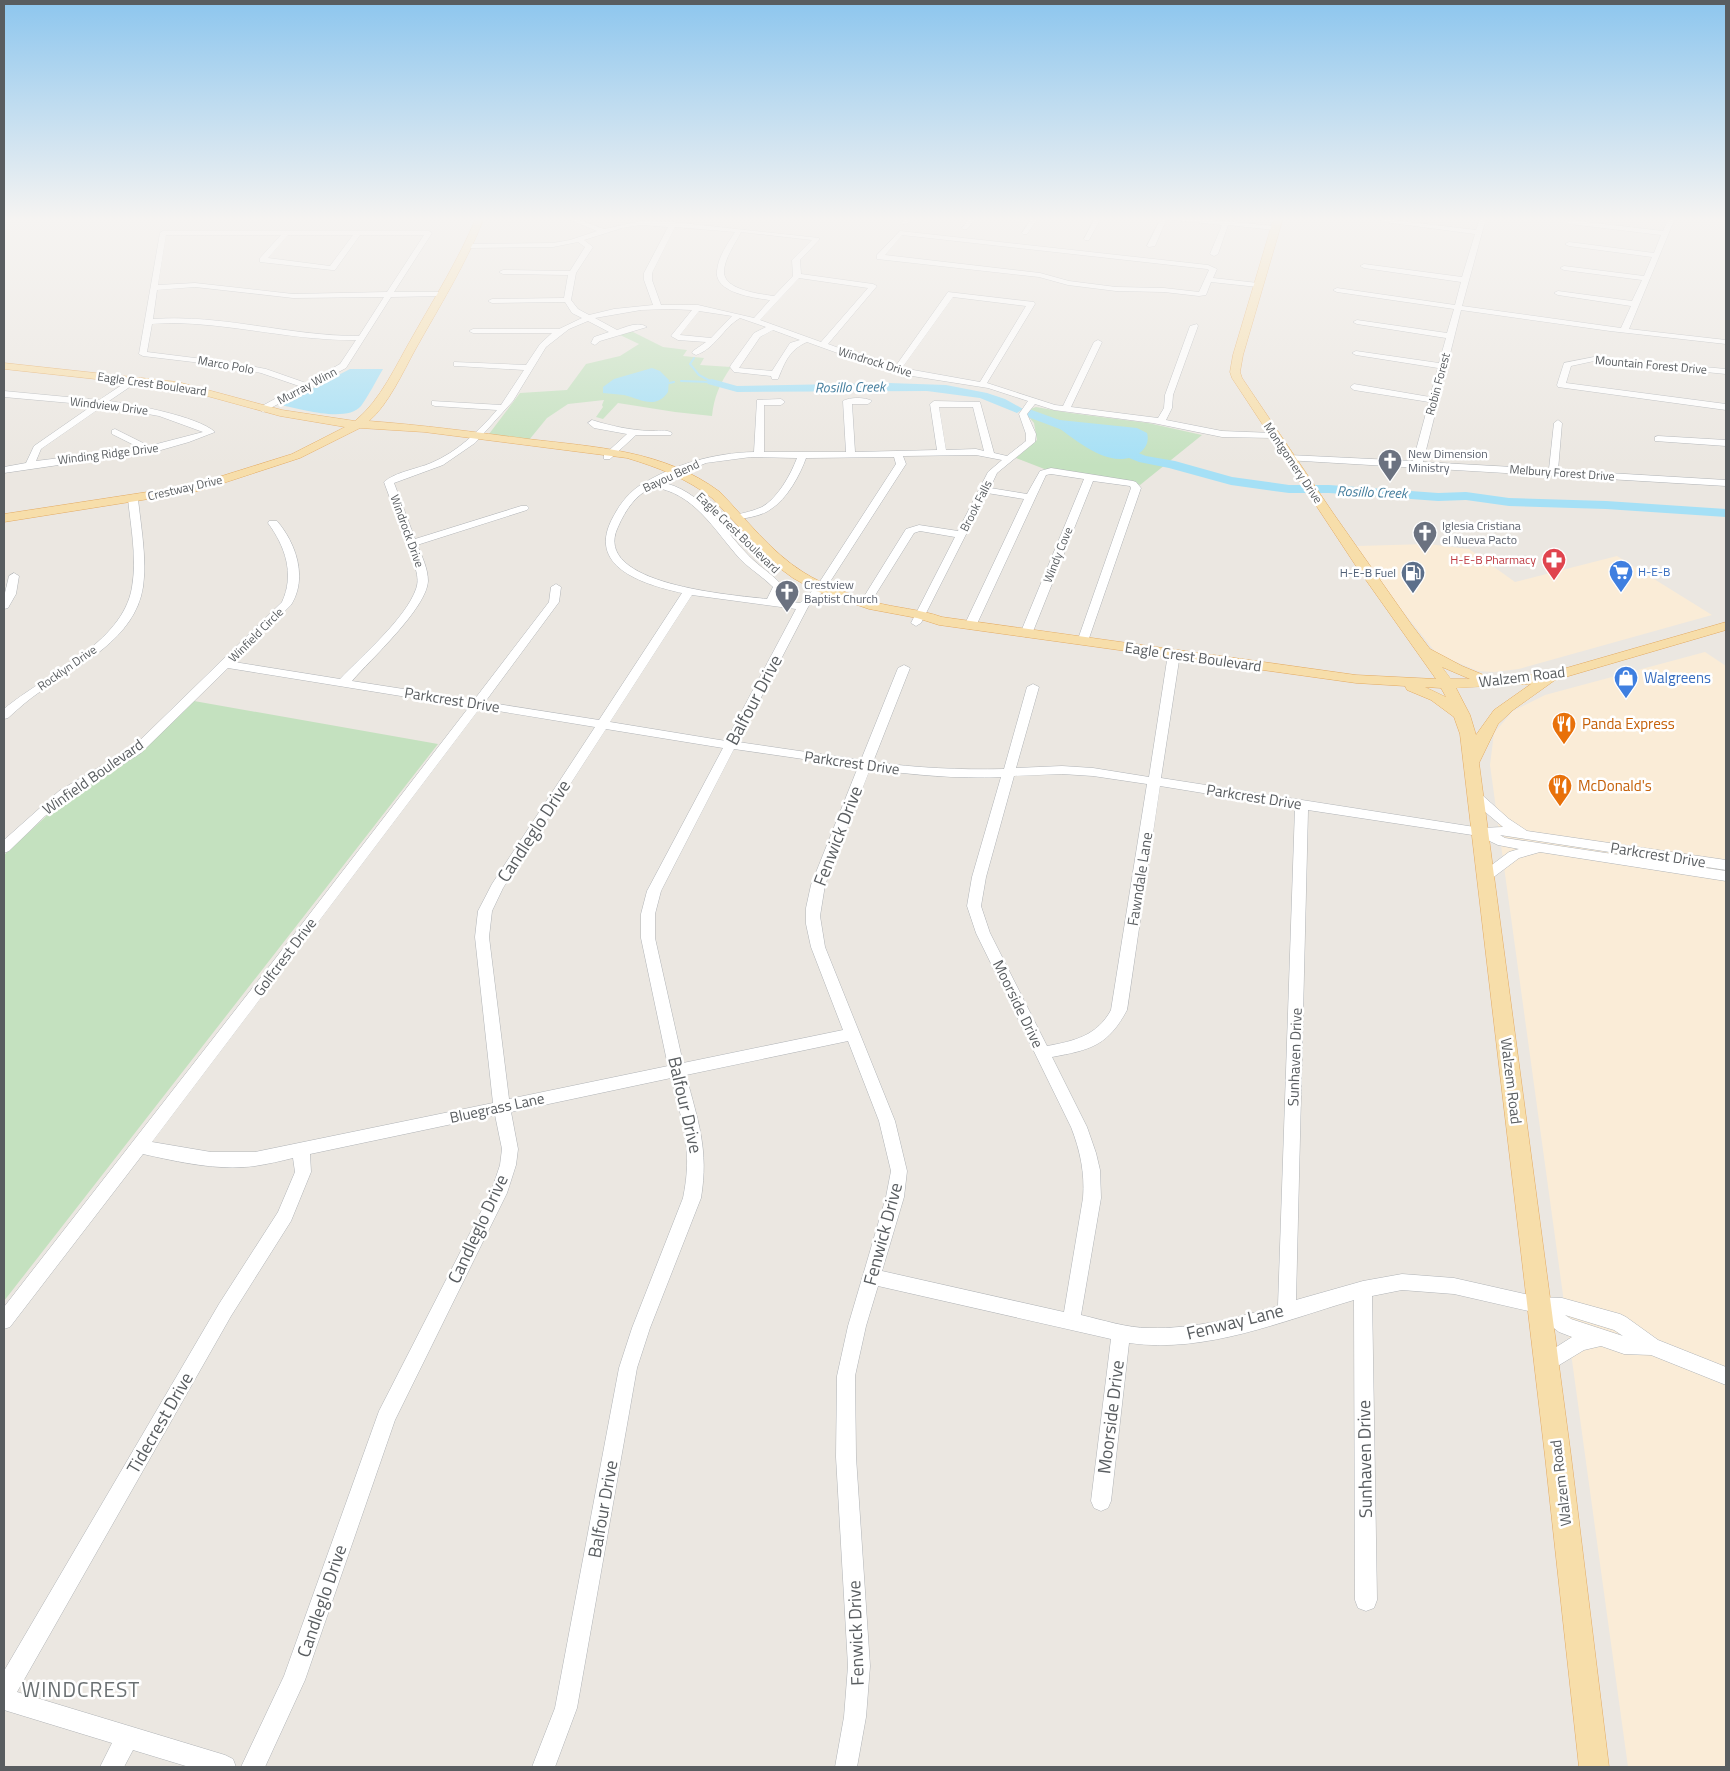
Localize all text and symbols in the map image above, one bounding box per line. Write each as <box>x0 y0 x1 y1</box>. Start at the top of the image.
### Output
street label: Windrock Drive <box>836 341 914 382</box>
street label: Marco Polo <box>196 350 256 379</box>
street label: Robin Forest <box>1420 350 1455 417</box>
street label: Mountain Forest Drive <box>1594 350 1708 379</box>
street label: Murray Winn <box>273 362 340 409</box>
street label: Eagle Crest Boulevard <box>96 366 208 401</box>
water label: Rosillo Creek <box>815 375 887 398</box>
street label: Windview Drive <box>69 391 149 420</box>
street label: Montgomery Drive <box>1259 418 1328 507</box>
street label: Winding Ridge Drive <box>56 438 159 469</box>
place label: New Dimension Ministry <box>1408 444 1488 477</box>
church icon: New Dimension Ministry <box>1377 448 1403 482</box>
street label: Bayou Bend <box>639 454 702 497</box>
street label: Melbury Forest Drive <box>1509 459 1615 486</box>
street label: Crestway Drive <box>146 470 224 505</box>
street label: Brook Falls <box>954 476 997 535</box>
water label: Rosillo Creek <box>1337 480 1409 503</box>
street label: Eagle Crest Boulevard <box>692 488 785 578</box>
street label: Windrock Drive <box>385 492 429 570</box>
place label: Iglesia Cristiana el Nueva Pacto <box>1442 516 1521 549</box>
church icon: Iglesia Cristiana el Nueva Pacto <box>1412 520 1438 554</box>
street label: Windy Cove <box>1038 524 1077 586</box>
pharmacy icon: H-E-B Pharmacy <box>1541 547 1567 581</box>
place label: H-E-B Pharmacy <box>1450 550 1536 569</box>
supermarket icon: H-E-B <box>1608 559 1634 593</box>
fuel station icon: H-E-B Fuel <box>1400 560 1426 594</box>
place label: H-E-B <box>1638 562 1670 581</box>
place label: H-E-B Fuel <box>1340 563 1396 582</box>
place label: Crestview Baptist Church <box>804 575 878 608</box>
church icon: Crestview Baptist Church <box>774 579 800 613</box>
street label: Winfield Circle <box>224 603 288 667</box>
street label: Eagle Crest Boulevard <box>1123 636 1263 677</box>
street label: Rocklyn Drive <box>33 640 100 695</box>
street label: Balfour Drive <box>718 650 789 750</box>
street label: Walzem Road <box>1478 660 1566 693</box>
shop icon: Walgreens <box>1613 665 1639 699</box>
place label: Walgreens <box>1644 666 1711 689</box>
street label: Parkcrest Drive <box>403 681 501 718</box>
restaurant icon: Panda Express <box>1551 711 1577 745</box>
place label: Panda Express <box>1582 712 1675 735</box>
street label: Winfield Boulevard <box>37 733 148 820</box>
street label: Parkcrest Drive <box>803 744 901 781</box>
restaurant icon: McDonald's <box>1547 773 1573 807</box>
street label: Candleglo Drive <box>490 774 577 887</box>
place label: McDonald's <box>1578 774 1652 797</box>
street label: Parkcrest Drive <box>1205 778 1303 815</box>
street label: Fenwick Drive <box>806 782 869 890</box>
street label: Fawndale Lane <box>1121 830 1158 927</box>
street label: Parkcrest Drive <box>1609 836 1707 873</box>
street label: Golfcrest Drive <box>247 913 322 1001</box>
street label: Moorside Drive <box>987 956 1050 1052</box>
street label: Sunhaven Drive <box>1281 1007 1308 1107</box>
street label: Walzem Road <box>1495 1037 1528 1125</box>
street label: Balfour Drive <box>661 1054 710 1156</box>
street label: Bluegrass Lane <box>447 1086 546 1129</box>
street label: Candleglo Drive <box>440 1170 515 1288</box>
street label: Fenwick Drive <box>856 1180 909 1288</box>
street label: Fenway Lane <box>1183 1296 1286 1347</box>
street label: Moorside Drive <box>1090 1358 1131 1475</box>
street label: Tidecrest Drive <box>120 1367 200 1478</box>
street label: Sunhaven Drive <box>1350 1400 1379 1518</box>
street label: Walzem Road <box>1544 1439 1577 1527</box>
street label: Balfour Drive <box>581 1458 624 1560</box>
street label: Candleglo Drive <box>290 1541 353 1661</box>
street label: Fenwick Drive <box>840 1580 871 1686</box>
district label: WINDCREST <box>22 1673 140 1705</box>

